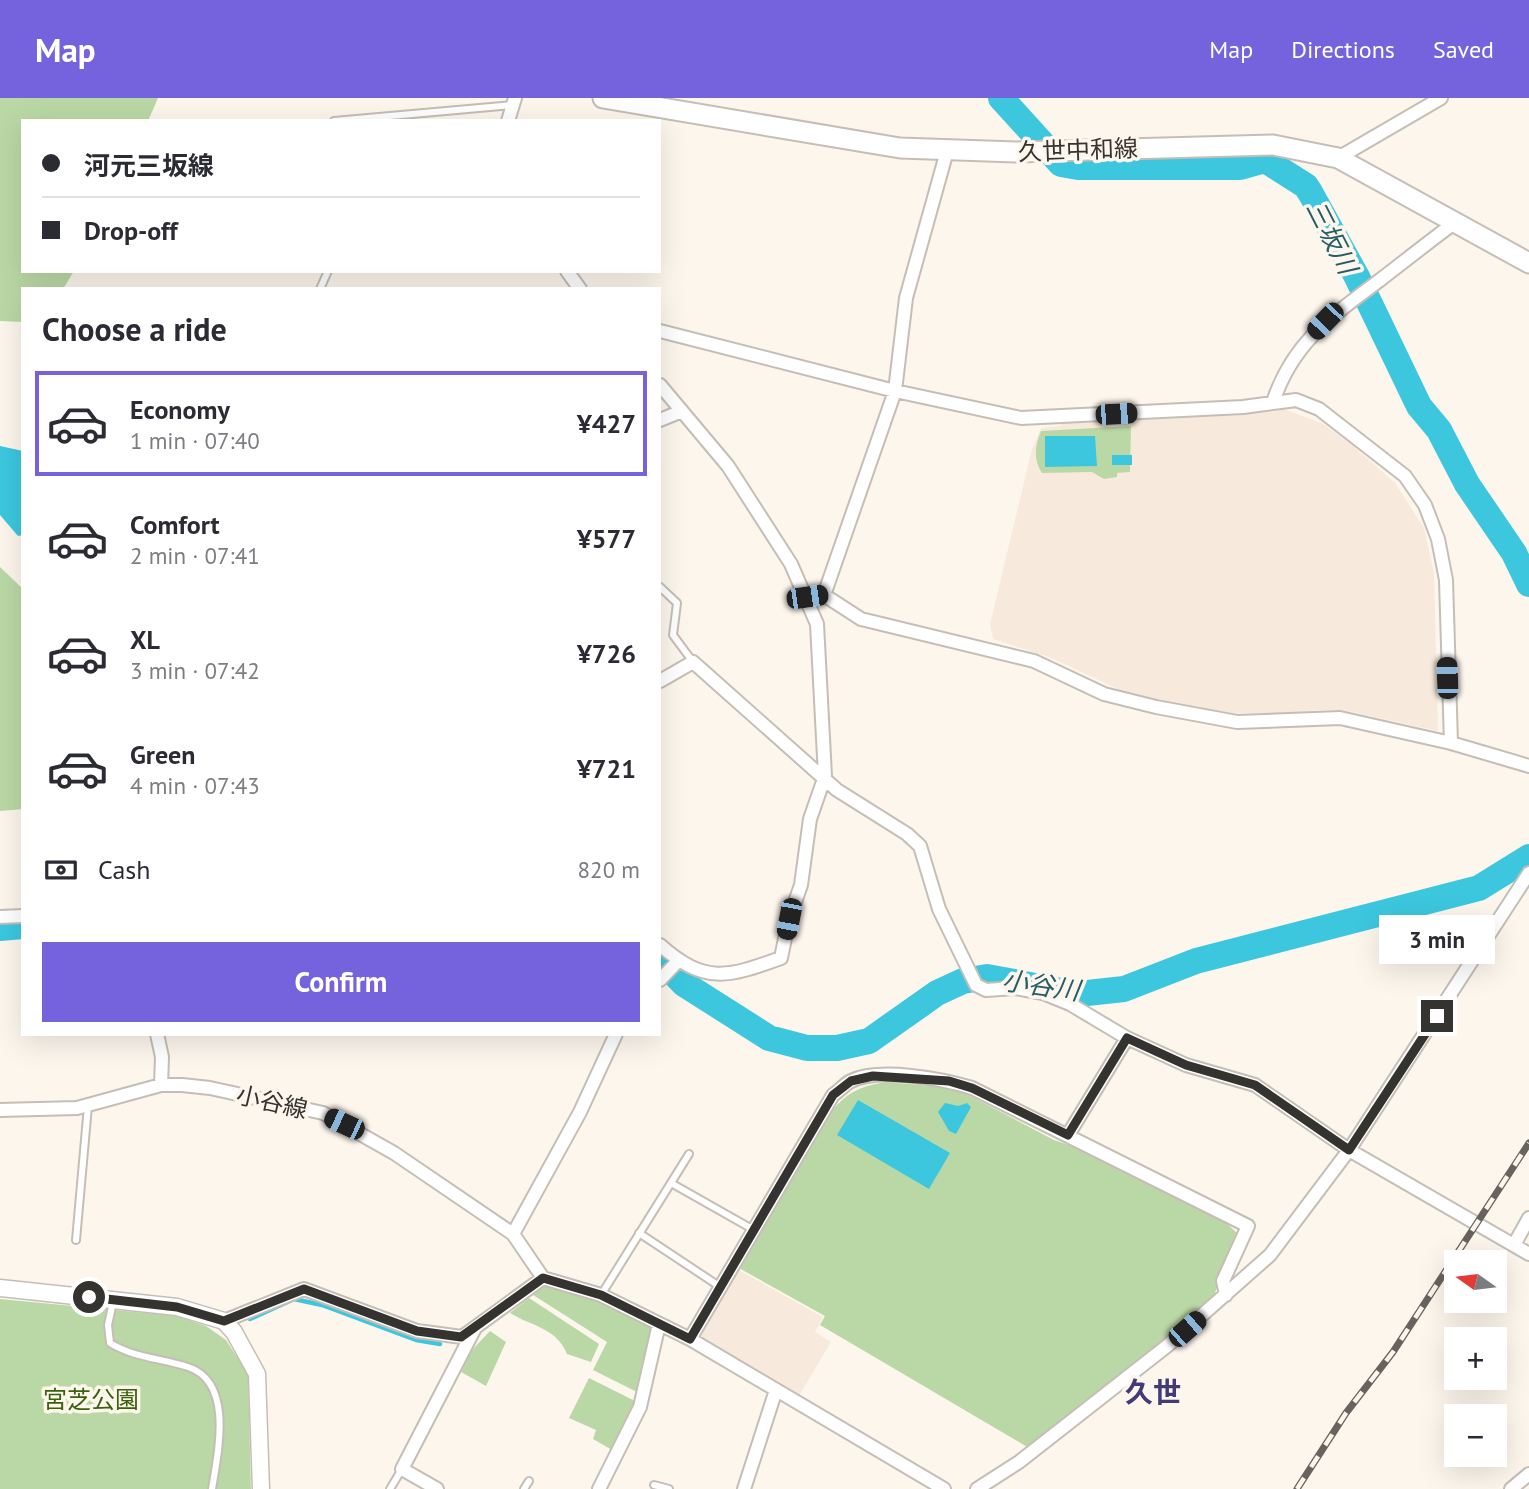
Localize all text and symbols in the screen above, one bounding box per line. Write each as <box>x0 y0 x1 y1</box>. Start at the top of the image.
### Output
text: Map <box>35 28 96 71</box>
text: Map <box>1209 34 1253 65</box>
text: Directions <box>1291 34 1395 65</box>
text: Saved <box>1433 34 1494 65</box>
street label: 久世中和線 <box>1017 132 1139 168</box>
text: 河元三坂線 <box>84 149 214 182</box>
water label: 三坂川 <box>1300 195 1366 282</box>
text: Drop-off <box>84 214 178 247</box>
car <box>1303 299 1348 343</box>
text: Choose a ride <box>42 308 227 350</box>
icon: car <box>46 392 109 455</box>
text: Economy <box>130 393 230 426</box>
car <box>1095 402 1138 426</box>
text: ¥427 <box>577 407 636 440</box>
text: 1 min · 07:40 <box>130 426 260 455</box>
icon: car <box>46 507 109 570</box>
text: Comfort <box>130 508 220 541</box>
text: ¥577 <box>577 522 636 555</box>
text: 2 min · 07:41 <box>130 541 260 570</box>
car <box>785 584 830 610</box>
icon: car <box>46 622 109 685</box>
text: XL <box>130 623 160 656</box>
text: ¥726 <box>577 637 636 670</box>
text: 3 min · 07:42 <box>130 656 260 685</box>
car <box>1436 657 1459 699</box>
icon: car <box>46 737 109 800</box>
text: Green <box>130 738 195 771</box>
text: ¥721 <box>577 752 636 785</box>
text: 4 min · 07:43 <box>130 771 260 800</box>
icon: cash <box>42 851 80 889</box>
text: Cash <box>98 853 150 886</box>
text: 820 m <box>578 855 640 884</box>
car <box>775 896 804 942</box>
callout: 3 min <box>1379 914 1495 964</box>
text: 3 min <box>1409 925 1465 954</box>
button: Confirm <box>42 942 640 1022</box>
water label: 小谷川 <box>1000 963 1085 1007</box>
route end <box>1421 1000 1453 1032</box>
street label: 小谷線 <box>233 1079 311 1125</box>
car <box>321 1106 368 1142</box>
north arrow <box>1444 1250 1507 1312</box>
map controls <box>1444 1250 1507 1467</box>
route start <box>73 1281 105 1313</box>
car <box>1165 1307 1210 1351</box>
button: + <box>1444 1327 1507 1390</box>
district label: 久世 <box>1125 1373 1181 1410</box>
park label: 宮芝公園 <box>43 1384 139 1415</box>
button: − <box>1444 1404 1507 1467</box>

